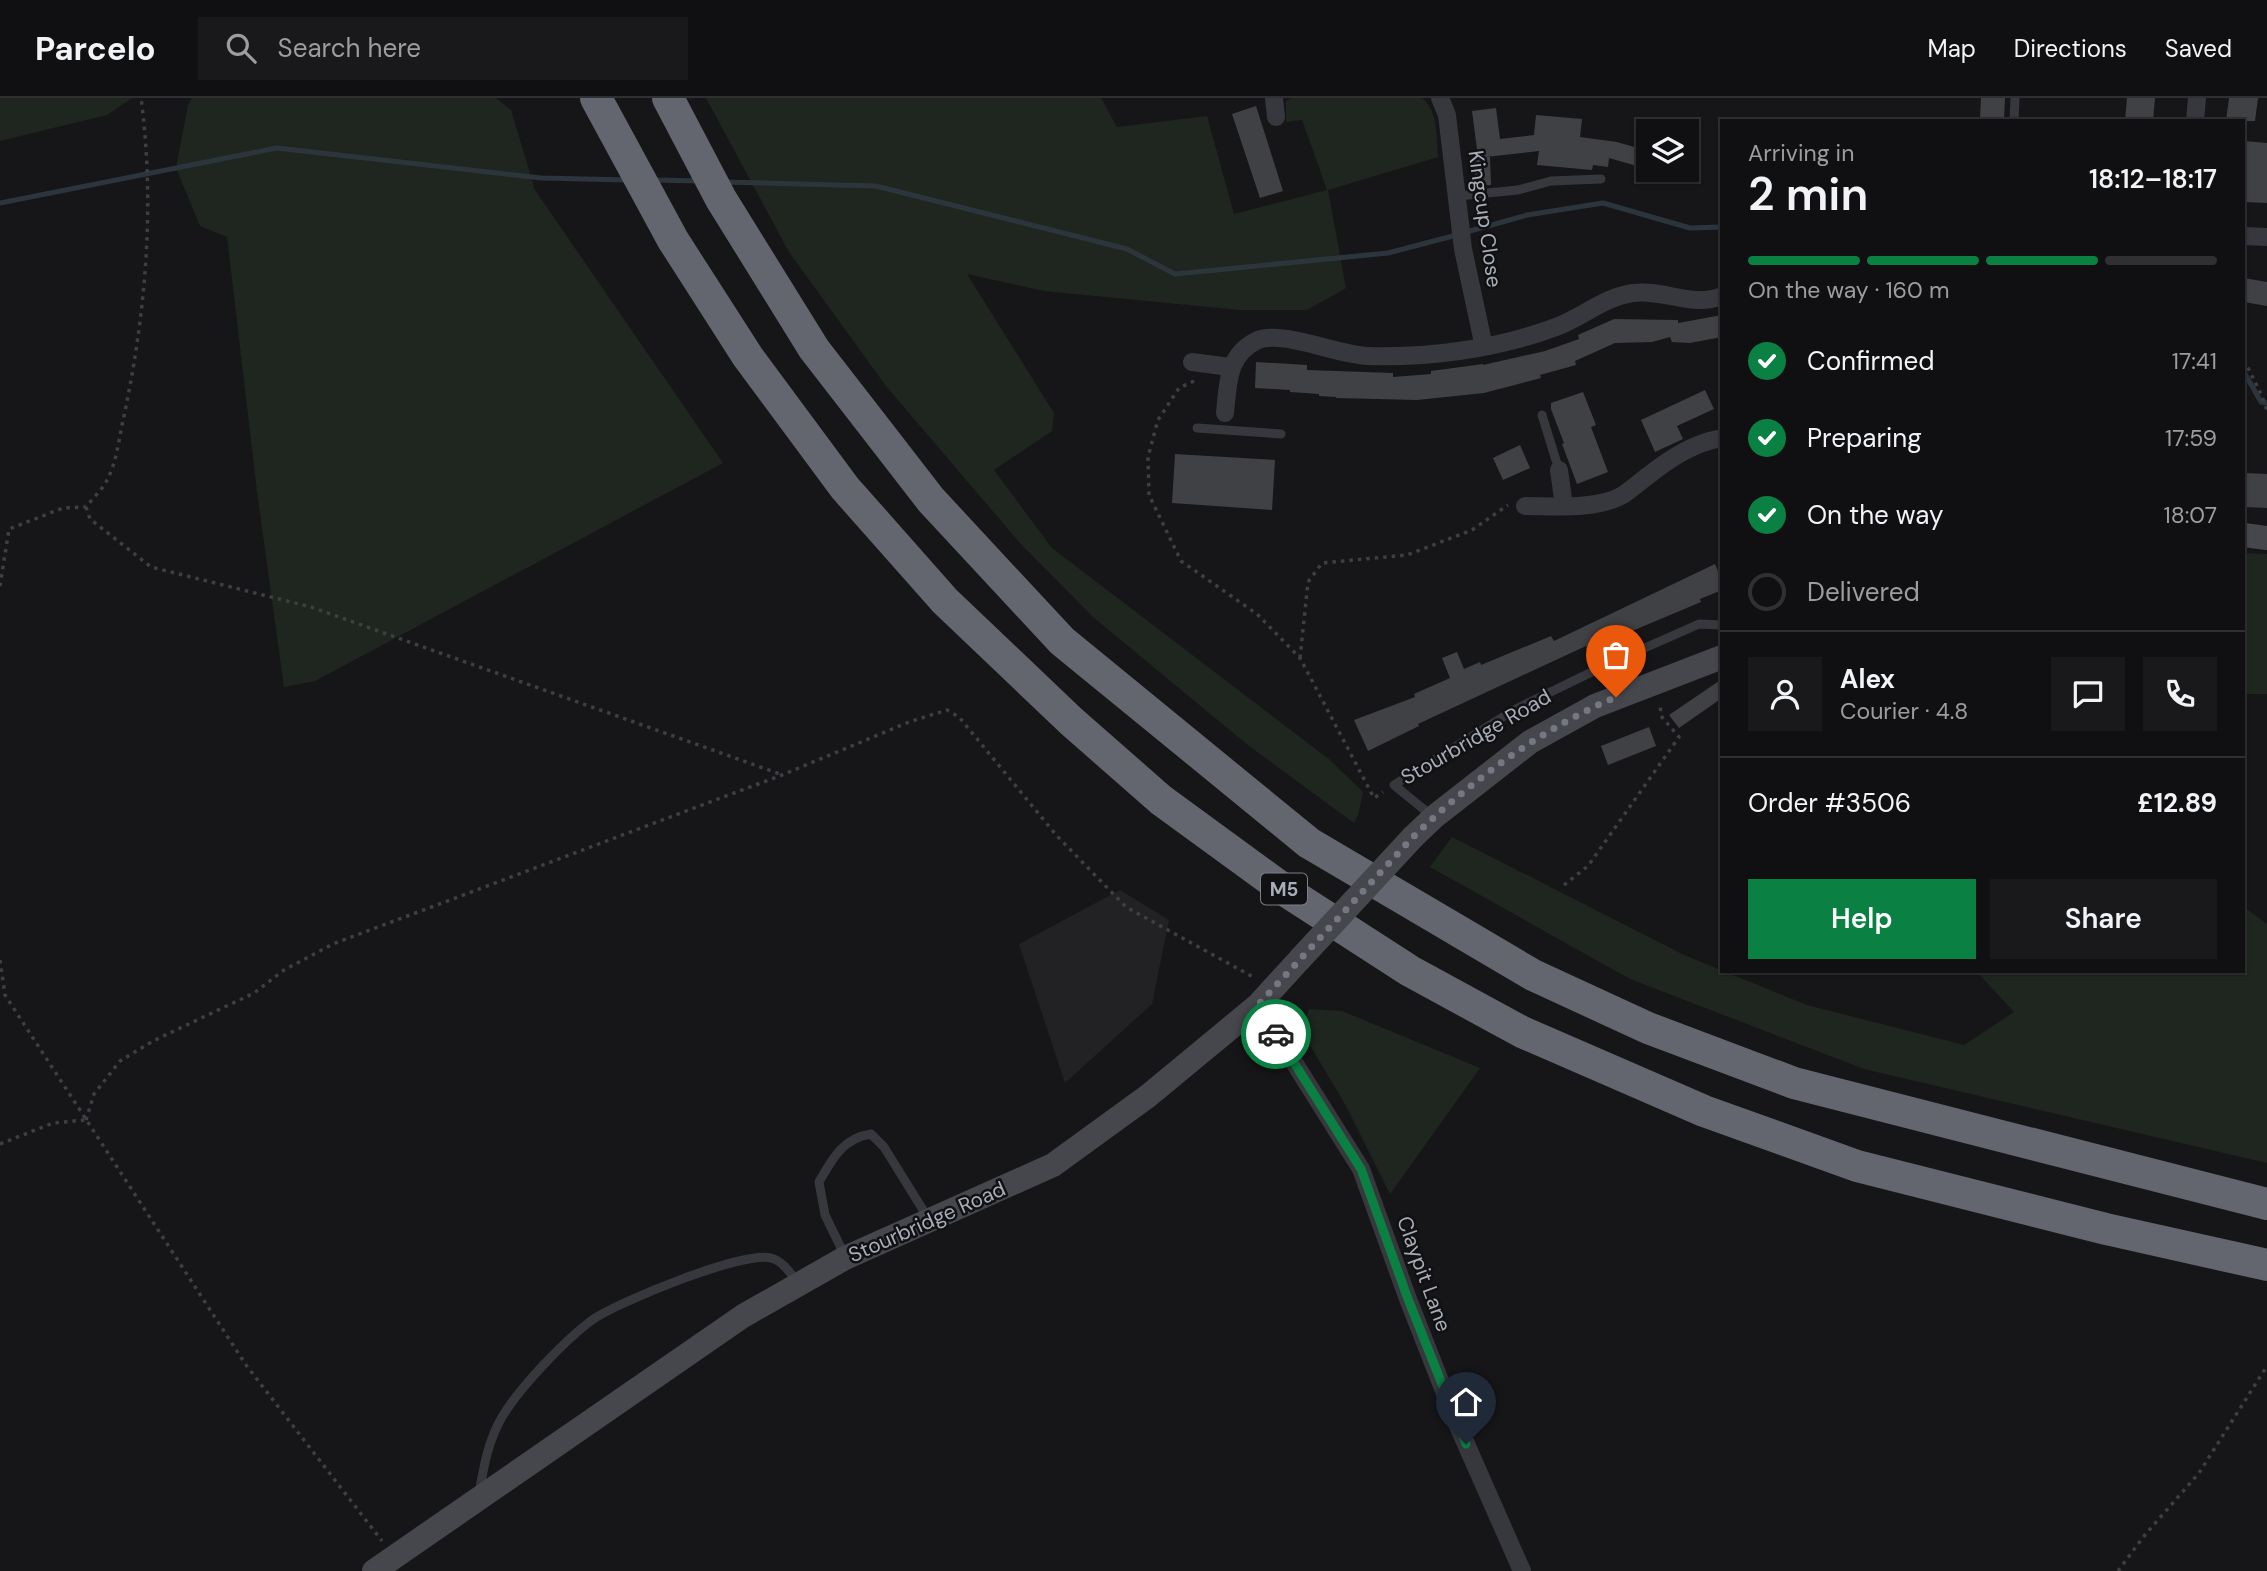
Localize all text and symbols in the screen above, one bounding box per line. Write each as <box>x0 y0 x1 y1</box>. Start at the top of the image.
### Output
search box <box>198 17 688 80</box>
text: Parcelo <box>35 27 156 70</box>
icon: search <box>222 29 260 67</box>
text: Search here <box>278 31 421 65</box>
text: Map <box>1928 33 1976 64</box>
text: Directions <box>2014 33 2127 64</box>
text: Saved <box>2165 33 2232 64</box>
map controls <box>1636 119 1699 182</box>
button: layers <box>1636 119 1699 182</box>
text: Arriving in <box>1748 138 1854 168</box>
street label: Kingcup Close <box>1462 149 1508 289</box>
text: 18:12–18:17 <box>2089 162 2217 196</box>
text: 2 min <box>1748 164 1868 224</box>
text: On the way · 160 m <box>1748 275 1949 305</box>
icon: check <box>1748 342 1786 380</box>
text: Confirmed <box>1807 344 1934 378</box>
text: 17:41 <box>2172 346 2217 376</box>
icon: check <box>1748 419 1786 457</box>
text: Preparing <box>1807 421 1922 455</box>
text: 17:59 <box>2165 423 2217 453</box>
icon: check <box>1748 496 1786 534</box>
text: On the way <box>1807 498 1943 532</box>
text: 18:07 <box>2164 500 2217 530</box>
text: Delivered <box>1807 575 1920 609</box>
pin <box>1586 625 1646 697</box>
icon: bag <box>1597 636 1635 674</box>
button: person <box>1748 657 1822 731</box>
button: chat <box>2051 657 2125 731</box>
button: phone <box>2143 657 2217 731</box>
text: Alex <box>1840 662 1895 696</box>
street label: Stourbridge Road <box>1396 683 1556 791</box>
text: Courier · 4.8 <box>1840 696 1968 726</box>
text: Order #3506 <box>1748 786 1911 820</box>
text: £12.89 <box>2137 786 2217 820</box>
road number: M5 <box>1261 874 1307 904</box>
button: Help <box>1748 879 1976 959</box>
button: Share <box>1990 879 2217 959</box>
courier <box>1241 999 1311 1069</box>
icon: car <box>1257 1015 1295 1053</box>
street label: Stourbridge Road <box>844 1175 1010 1269</box>
street label: Claypit Lane <box>1390 1212 1458 1336</box>
pin <box>1436 1372 1496 1444</box>
icon: home <box>1447 1383 1485 1421</box>

